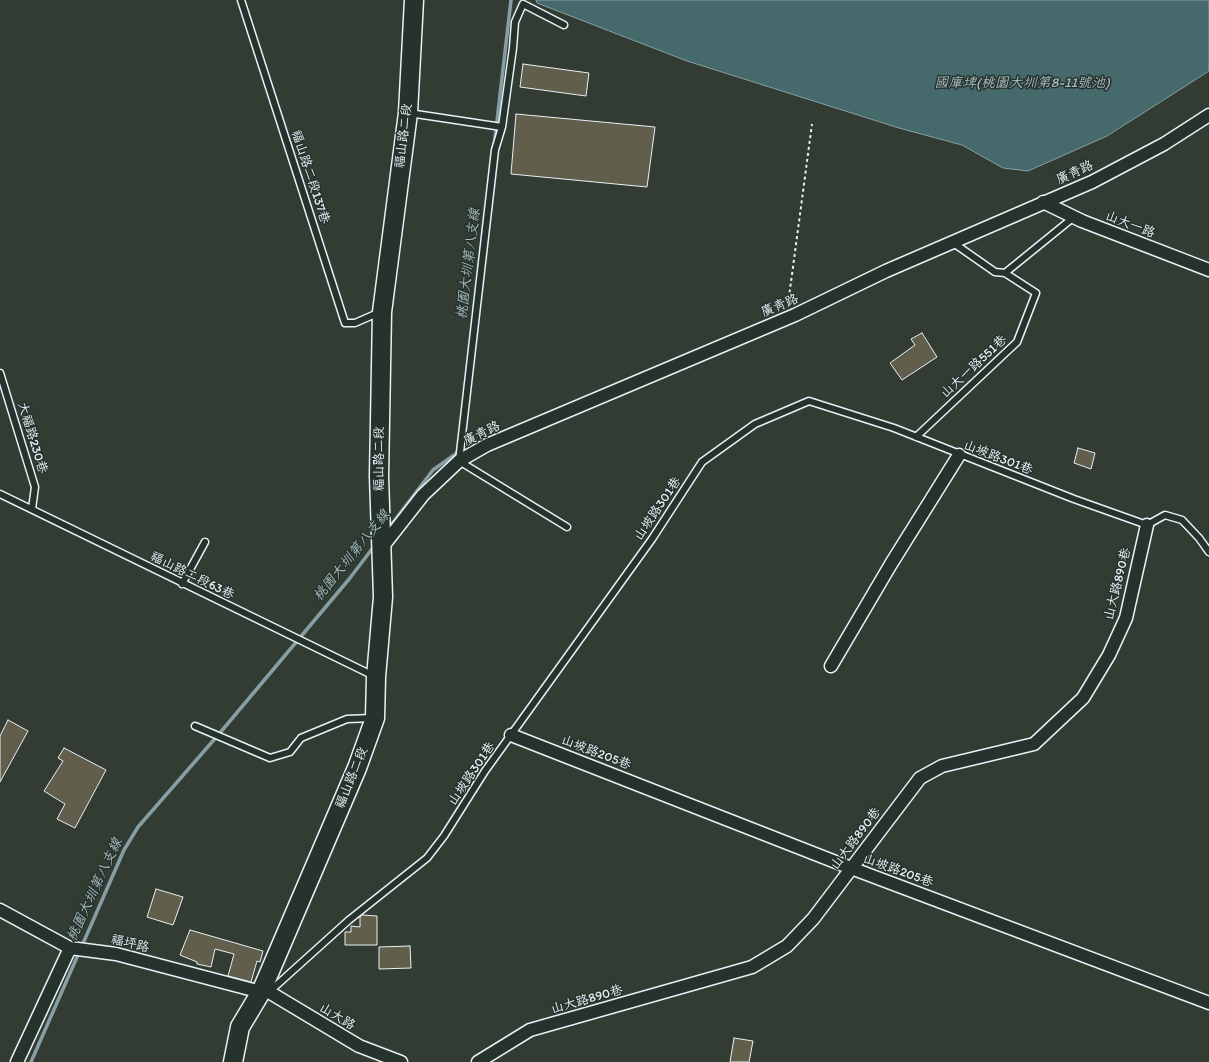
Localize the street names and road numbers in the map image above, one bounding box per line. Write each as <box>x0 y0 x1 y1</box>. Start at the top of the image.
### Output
street label: 福山路二段 <box>392 103 416 169</box>
street label: 福山路二段137巷 <box>288 128 332 226</box>
street label: 廣青路 <box>1054 158 1096 188</box>
street label: 山大一路 <box>1103 208 1157 242</box>
street label: 廣青路 <box>759 291 801 321</box>
street label: 山大一路551巷 <box>938 332 1010 402</box>
street label: 大福路230巷 <box>14 400 50 476</box>
street label: 廣青路 <box>461 418 503 450</box>
street label: 福山路二段 <box>372 427 388 491</box>
street label: 山坡路301巷 <box>961 438 1035 478</box>
street label: 山坡路301巷 <box>631 474 685 544</box>
street label: 山大路890巷 <box>1101 546 1135 622</box>
street label: 福山路二段63巷 <box>147 549 237 603</box>
street label: 山坡路205巷 <box>559 733 633 773</box>
street label: 山坡路301巷 <box>445 739 499 809</box>
street label: 福山路二段 <box>333 745 371 811</box>
street label: 山大路890巷 <box>828 805 884 873</box>
street label: 山坡路205巷 <box>861 851 935 891</box>
street label: 福坪路 <box>109 932 151 956</box>
street label: 山大路890巷 <box>549 982 625 1018</box>
street label: 山大路 <box>316 1000 358 1034</box>

